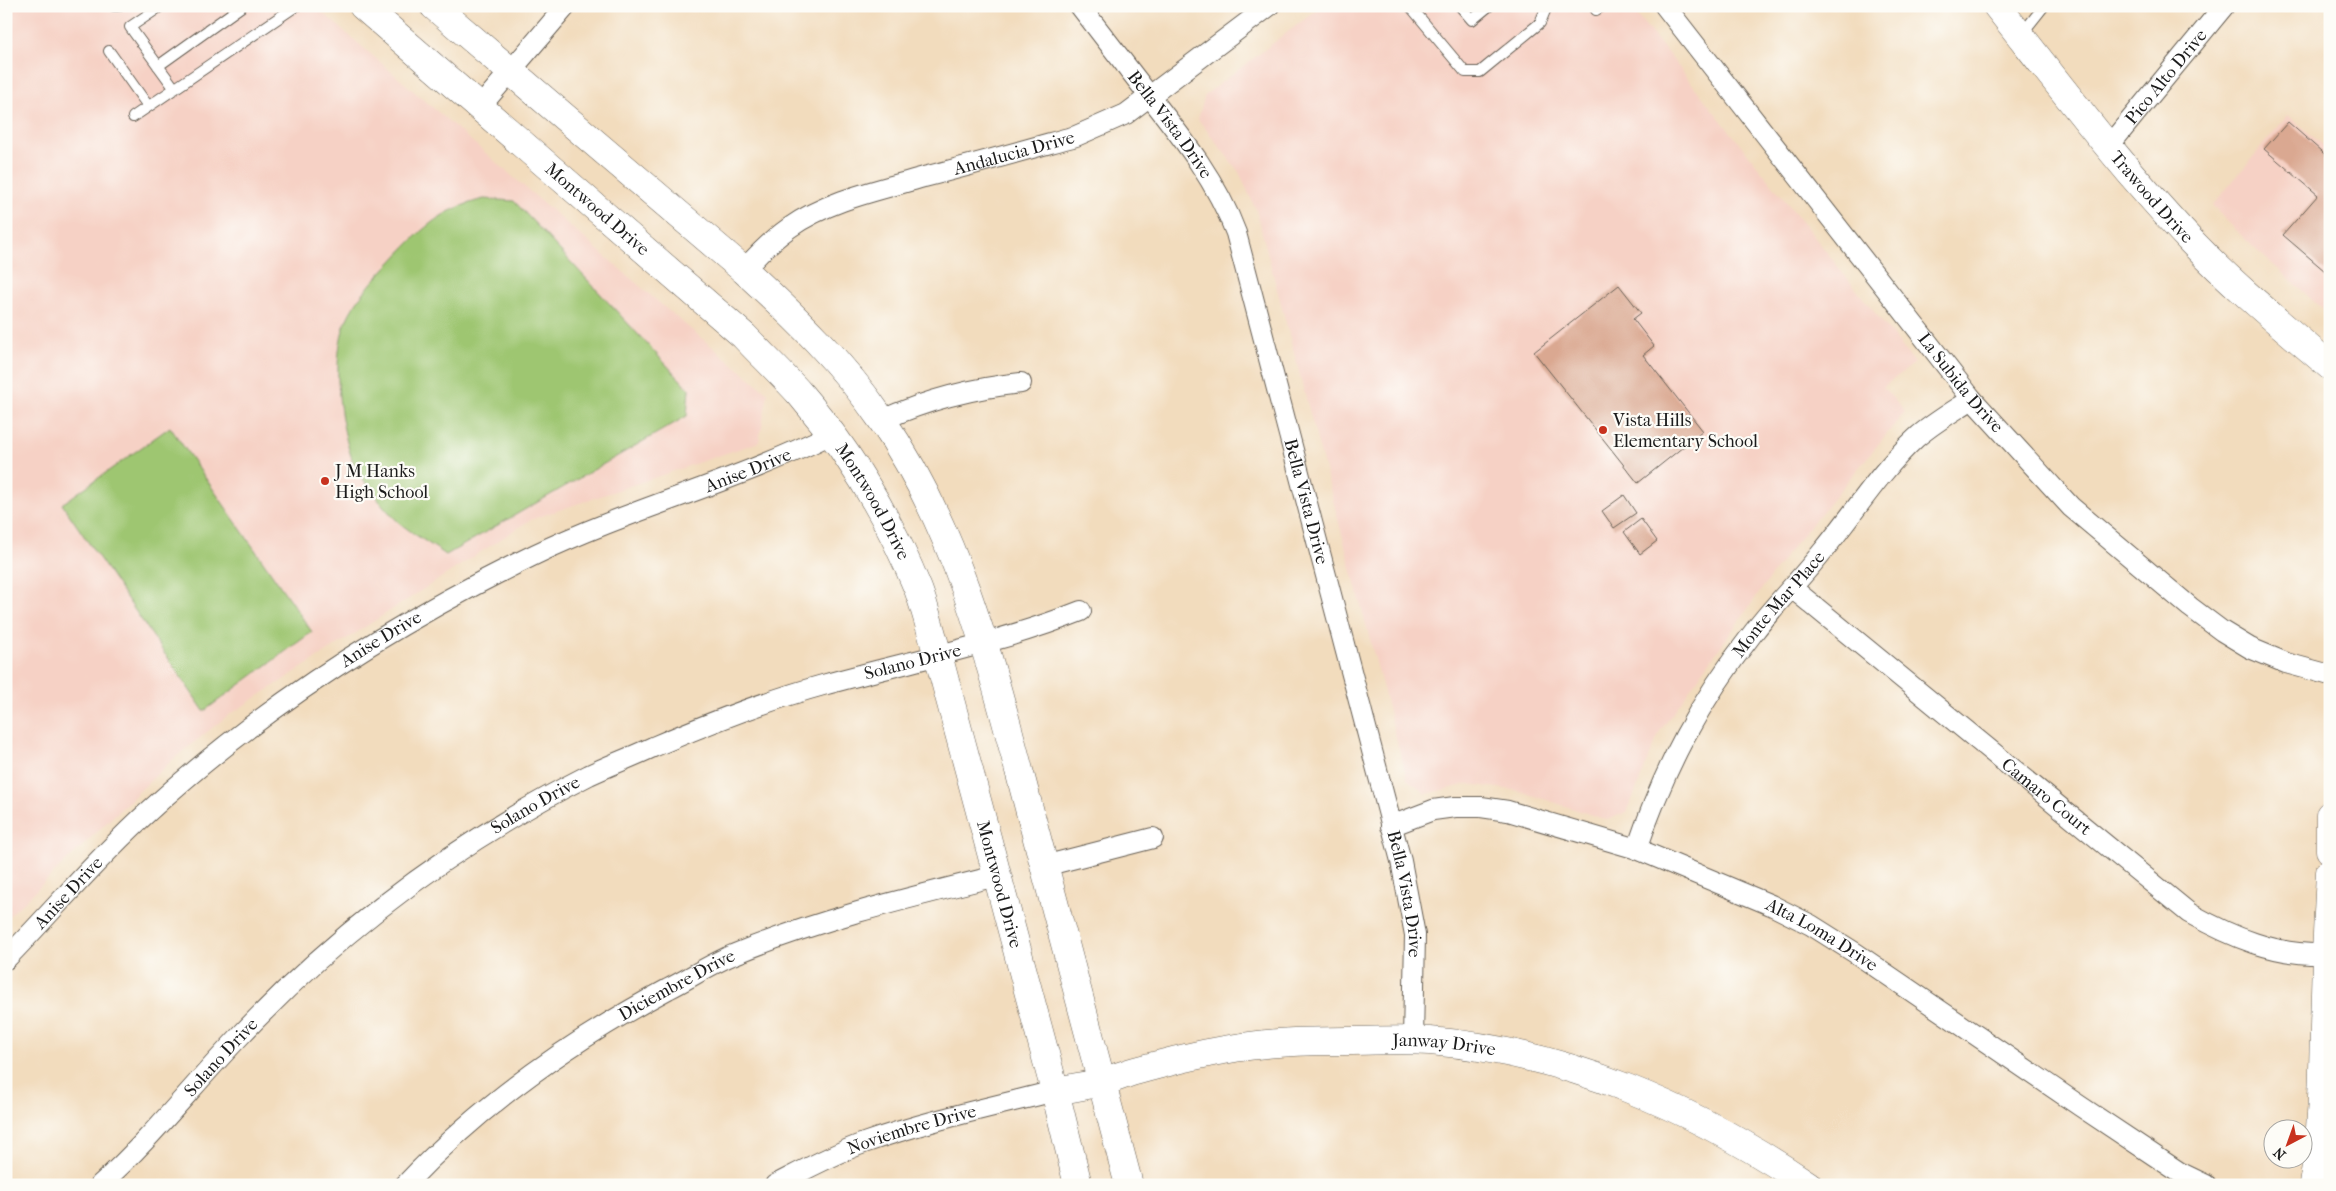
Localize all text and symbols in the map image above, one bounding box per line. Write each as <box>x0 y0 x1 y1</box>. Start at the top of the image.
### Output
street label: Pico Alto Drive <box>2121 25 2211 129</box>
street label: Bella Vista Drive <box>1123 66 1217 182</box>
street label: Andalucia Drive <box>950 126 1077 180</box>
street label: Trawood Drive <box>2106 147 2198 247</box>
street label: Montwood Drive <box>541 158 654 260</box>
street label: La Subida Drive <box>1914 329 2008 437</box>
place label: Vista Hills Elementary School <box>1612 410 1758 452</box>
marker: Vista Hills Elementary School <box>1597 424 1609 436</box>
street label: Bella Vista Drive <box>1280 436 1333 567</box>
street label: Montwood Drive <box>831 439 914 563</box>
street label: Anise Drive <box>701 444 794 497</box>
place label: J M Hanks High School <box>333 461 428 503</box>
marker: J M Hanks High School <box>319 475 331 487</box>
street label: Monte Mar Place <box>1728 547 1829 661</box>
street label: Anise Drive <box>335 606 425 672</box>
street label: Solano Drive <box>862 639 963 684</box>
street label: Camaro Court <box>1997 754 2096 840</box>
street label: Solano Drive <box>487 771 583 838</box>
street label: Montwood Drive <box>972 818 1027 950</box>
street label: Bella Vista Drive <box>1383 828 1426 958</box>
street label: Anise Drive <box>29 852 107 934</box>
street label: Alta Loma Drive <box>1762 893 1882 976</box>
street label: Diciembre Drive <box>615 945 738 1025</box>
street label: Solano Drive <box>180 1013 262 1101</box>
street label: Janway Drive <box>1390 1030 1497 1060</box>
street label: Noviembre Drive <box>844 1100 978 1159</box>
north arrow <box>2264 1118 2314 1168</box>
text: N <box>2270 1143 2289 1163</box>

